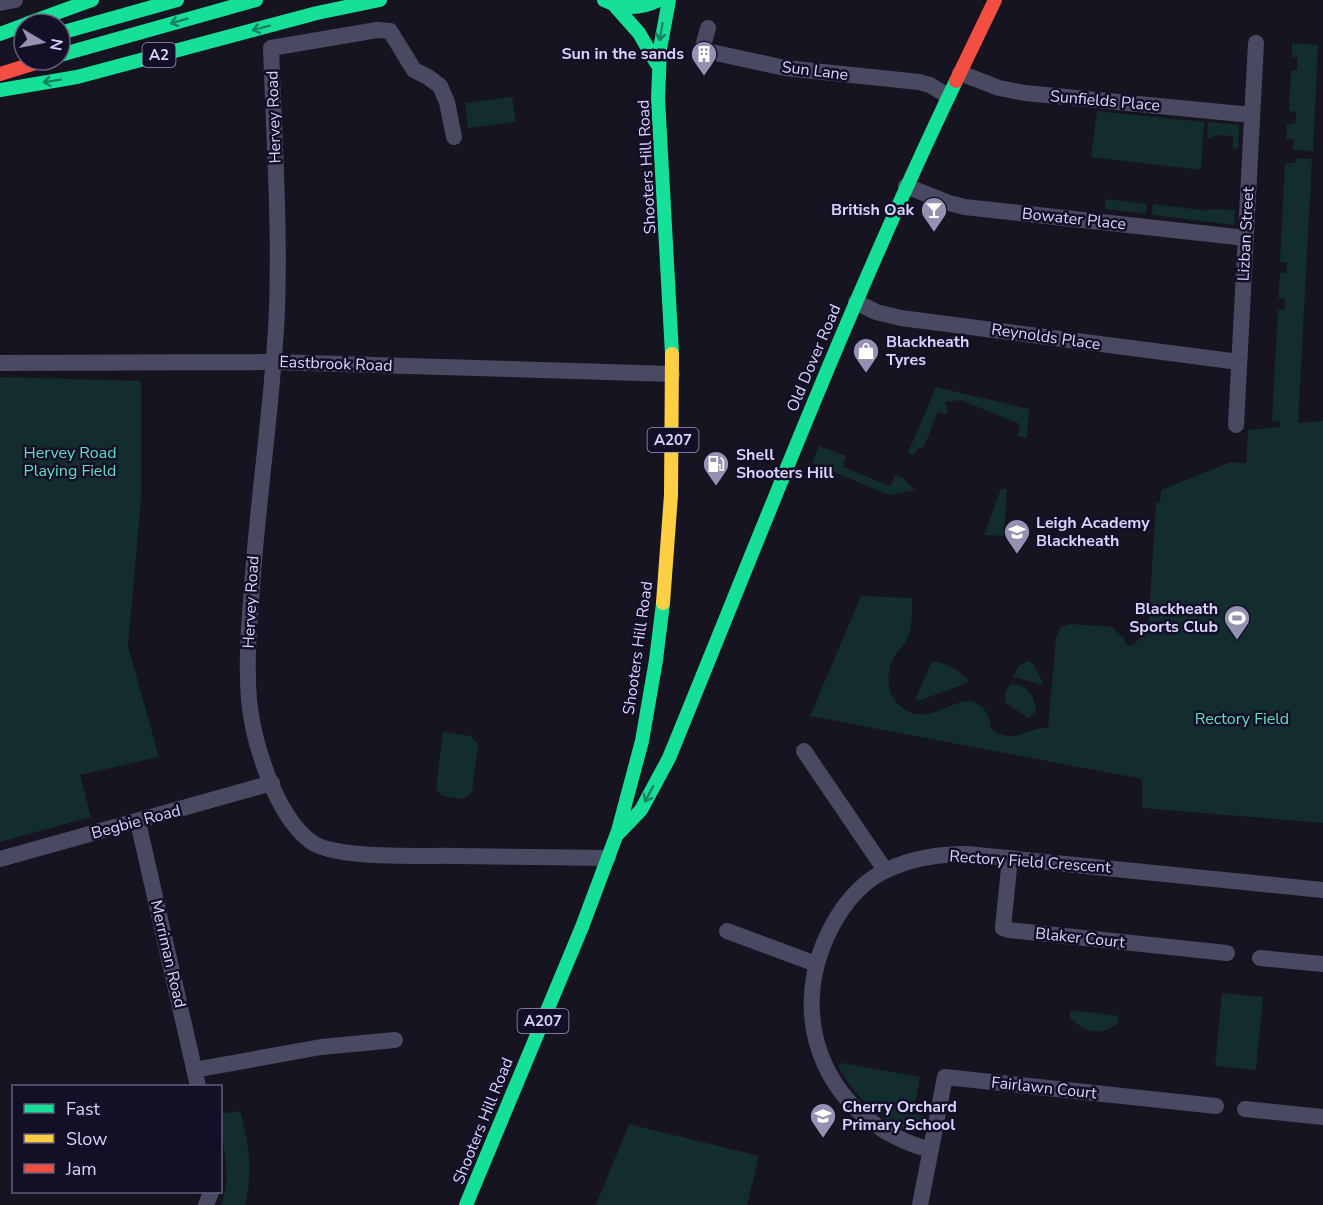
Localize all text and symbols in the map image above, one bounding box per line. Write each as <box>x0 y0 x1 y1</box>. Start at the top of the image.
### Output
north arrow <box>12 12 72 72</box>
one-way arrow <box>170 15 189 27</box>
one-way arrow <box>655 21 666 41</box>
one-way arrow <box>252 23 271 34</box>
text: N <box>44 37 68 52</box>
building icon: Sun in the sands <box>689 39 719 77</box>
road number: A2 <box>142 43 176 67</box>
place label: Sun in the sands <box>561 43 684 65</box>
street label: Sun Lane <box>781 56 849 86</box>
street label: Hervey Road <box>261 70 287 164</box>
one-way arrow <box>42 76 62 87</box>
street label: Sunfields Place <box>1049 85 1161 117</box>
street label: Shooters Hill Road <box>632 99 662 235</box>
street label: Lizban Street <box>1233 186 1259 282</box>
bar icon: British Oak <box>919 195 949 233</box>
place label: British Oak <box>831 199 914 221</box>
street label: Bowater Place <box>1021 203 1127 235</box>
street label: Old Dover Road <box>781 301 847 415</box>
street label: Reynolds Place <box>990 318 1102 356</box>
place label: Blackheath Tyres <box>886 331 969 371</box>
shop icon: Blackheath Tyres <box>851 336 881 374</box>
street label: Eastbrook Road <box>279 351 393 377</box>
road number: A207 <box>648 428 698 452</box>
park label: Hervey Road Playing Field <box>24 442 117 482</box>
place label: Shell Shooters Hill <box>736 444 834 484</box>
fuel station icon: Shell Shooters Hill <box>701 449 731 487</box>
place label: Leigh Academy Blackheath <box>1036 512 1150 552</box>
school or university icon: Leigh Academy Blackheath <box>1002 517 1032 555</box>
street label: Hervey Road <box>238 555 264 649</box>
street label: Shooters Hill Road <box>618 580 658 716</box>
place label: Blackheath Sports Club <box>1129 598 1218 638</box>
sports icon: Blackheath Sports Club <box>1222 603 1252 641</box>
park label: Rectory Field <box>1195 708 1289 730</box>
one-way arrow <box>643 785 654 803</box>
street label: Begbie Road <box>89 800 183 844</box>
street label: Rectory Field Crescent <box>949 845 1112 879</box>
street label: Merriman Road <box>145 898 191 1010</box>
street label: Blaker Court <box>1034 922 1126 954</box>
road number: A207 <box>518 1009 568 1033</box>
street label: Shooters Hill Road <box>448 1054 518 1188</box>
street label: Fairlawn Court <box>990 1072 1098 1105</box>
legend <box>12 1085 222 1193</box>
place label: Cherry Orchard Primary School <box>842 1096 957 1136</box>
text: Fast <box>66 1097 101 1121</box>
school or university icon: Cherry Orchard Primary School <box>808 1101 838 1139</box>
text: Slow <box>66 1127 107 1151</box>
text: Jam <box>65 1157 97 1181</box>

